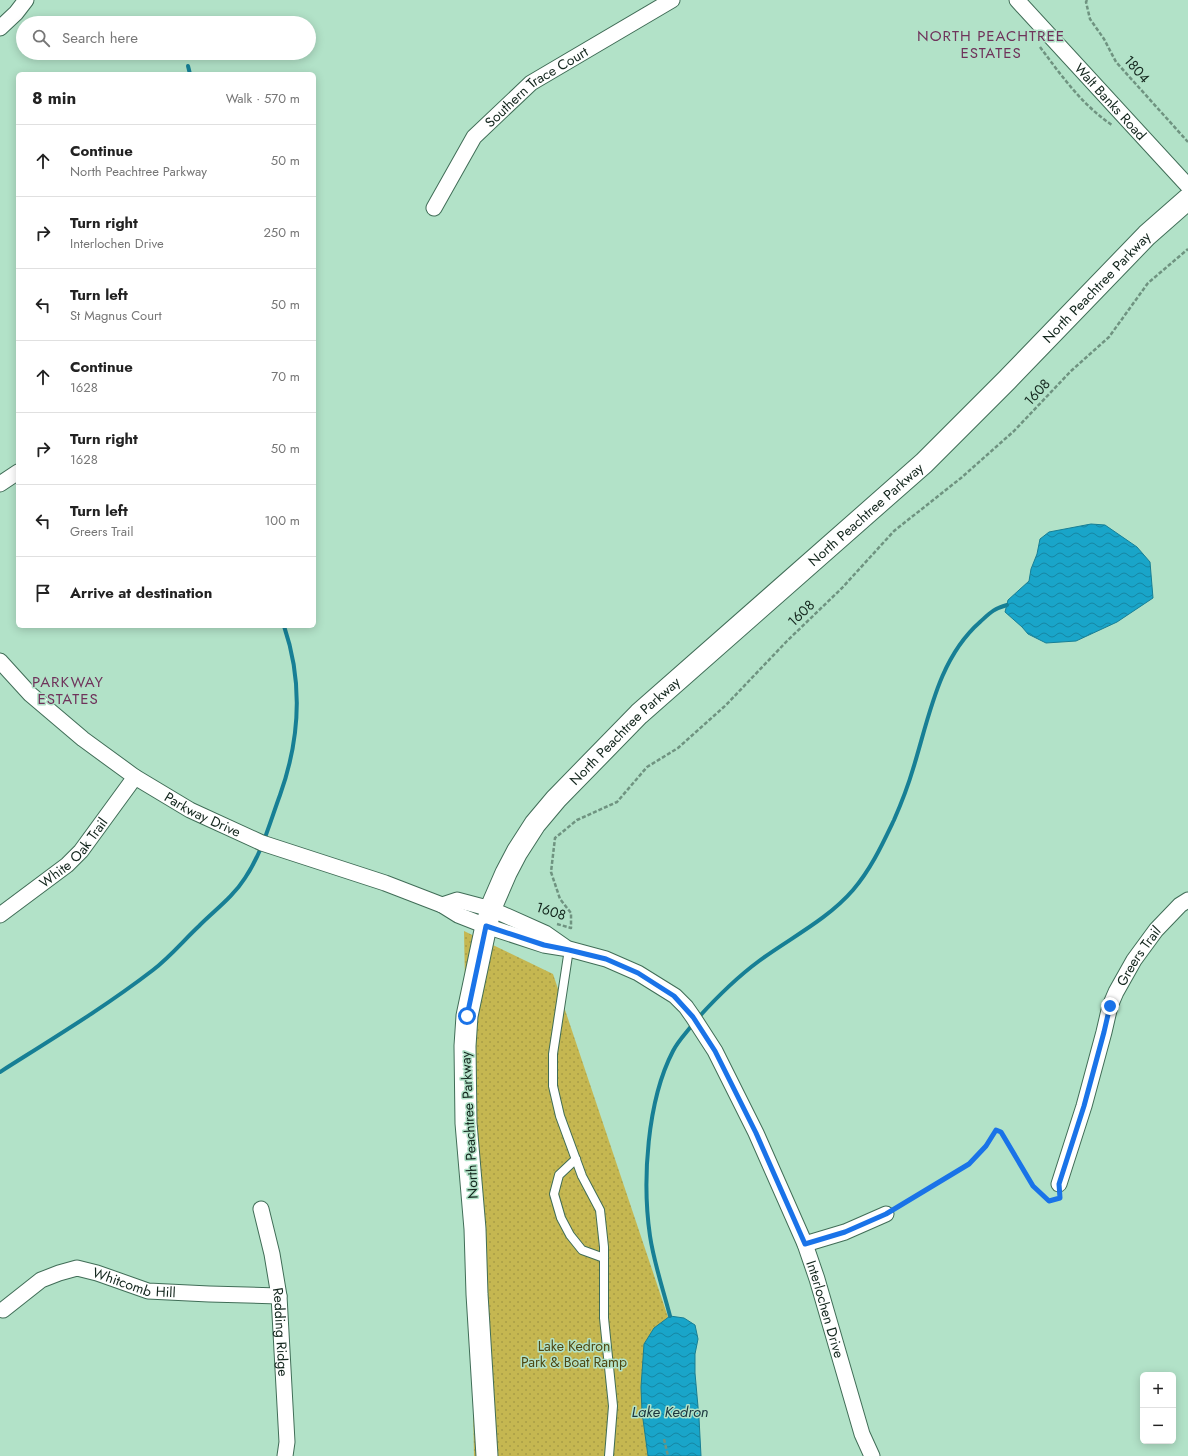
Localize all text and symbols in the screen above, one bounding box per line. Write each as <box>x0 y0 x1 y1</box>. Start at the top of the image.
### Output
search box <box>16 16 316 60</box>
district label: NORTH PEACHTREE ESTATES <box>917 25 1065 64</box>
icon: search <box>30 27 52 49</box>
text: Search here <box>62 27 138 49</box>
street label: Southern Trace Court <box>480 41 592 132</box>
street label: 1804 <box>1119 51 1155 87</box>
street label: Walt Banks Road <box>1070 59 1151 144</box>
text: 8 min <box>32 86 76 110</box>
text: Walk · 570 m <box>226 89 300 108</box>
text: Continue <box>70 140 133 162</box>
icon: ahead <box>32 150 54 172</box>
text: 50 m <box>271 151 300 170</box>
text: North Peachtree Parkway <box>70 162 207 181</box>
text: Turn right <box>70 212 138 234</box>
icon: right <box>32 222 54 244</box>
text: 250 m <box>263 223 300 242</box>
street label: North Peachtree Parkway <box>1038 227 1156 347</box>
text: Interlochen Drive <box>70 234 164 253</box>
text: Turn left <box>70 284 128 306</box>
icon: left <box>32 294 54 316</box>
text: 50 m <box>271 295 300 314</box>
text: St Magnus Court <box>70 306 162 325</box>
text: Continue <box>70 356 133 378</box>
icon: ahead <box>32 366 54 388</box>
text: 70 m <box>271 367 300 386</box>
street label: 1608 <box>1019 374 1055 410</box>
text: 1628 <box>70 378 98 397</box>
text: Turn right <box>70 428 138 450</box>
icon: right <box>32 438 54 460</box>
text: 50 m <box>271 439 300 458</box>
text: 1628 <box>70 450 98 469</box>
street label: North Peachtree Parkway <box>804 458 928 571</box>
text: Turn left <box>70 500 128 522</box>
icon: left <box>32 510 54 532</box>
text: 100 m <box>265 511 300 530</box>
text: Greers Trail <box>70 522 133 541</box>
icon: arrive <box>32 582 54 604</box>
text: Arrive at destination <box>70 582 212 604</box>
street label: 1608 <box>783 595 819 631</box>
district label: PARKWAY ESTATES <box>32 671 104 710</box>
street label: North Peachtree Parkway <box>565 672 685 790</box>
street label: Parkway Drive <box>161 787 244 842</box>
street label: White Oak Trail <box>35 813 112 892</box>
street label: 1608 <box>533 897 569 925</box>
street label: Greers Trail <box>1111 921 1165 990</box>
route end <box>1101 997 1119 1015</box>
route start <box>458 1007 476 1025</box>
street label: North Peachtree Parkway <box>455 1050 483 1199</box>
street label: Interlochen Drive <box>801 1258 849 1360</box>
street label: Whitcomb Hill <box>90 1262 176 1302</box>
street label: Redding Ridge <box>268 1286 293 1377</box>
park label: Lake Kedron Park & Boat Ramp <box>521 1336 627 1372</box>
map controls <box>1140 1372 1176 1444</box>
button: + <box>1140 1372 1176 1408</box>
water label: Lake Kedron <box>632 1401 708 1423</box>
button: − <box>1140 1408 1176 1444</box>

